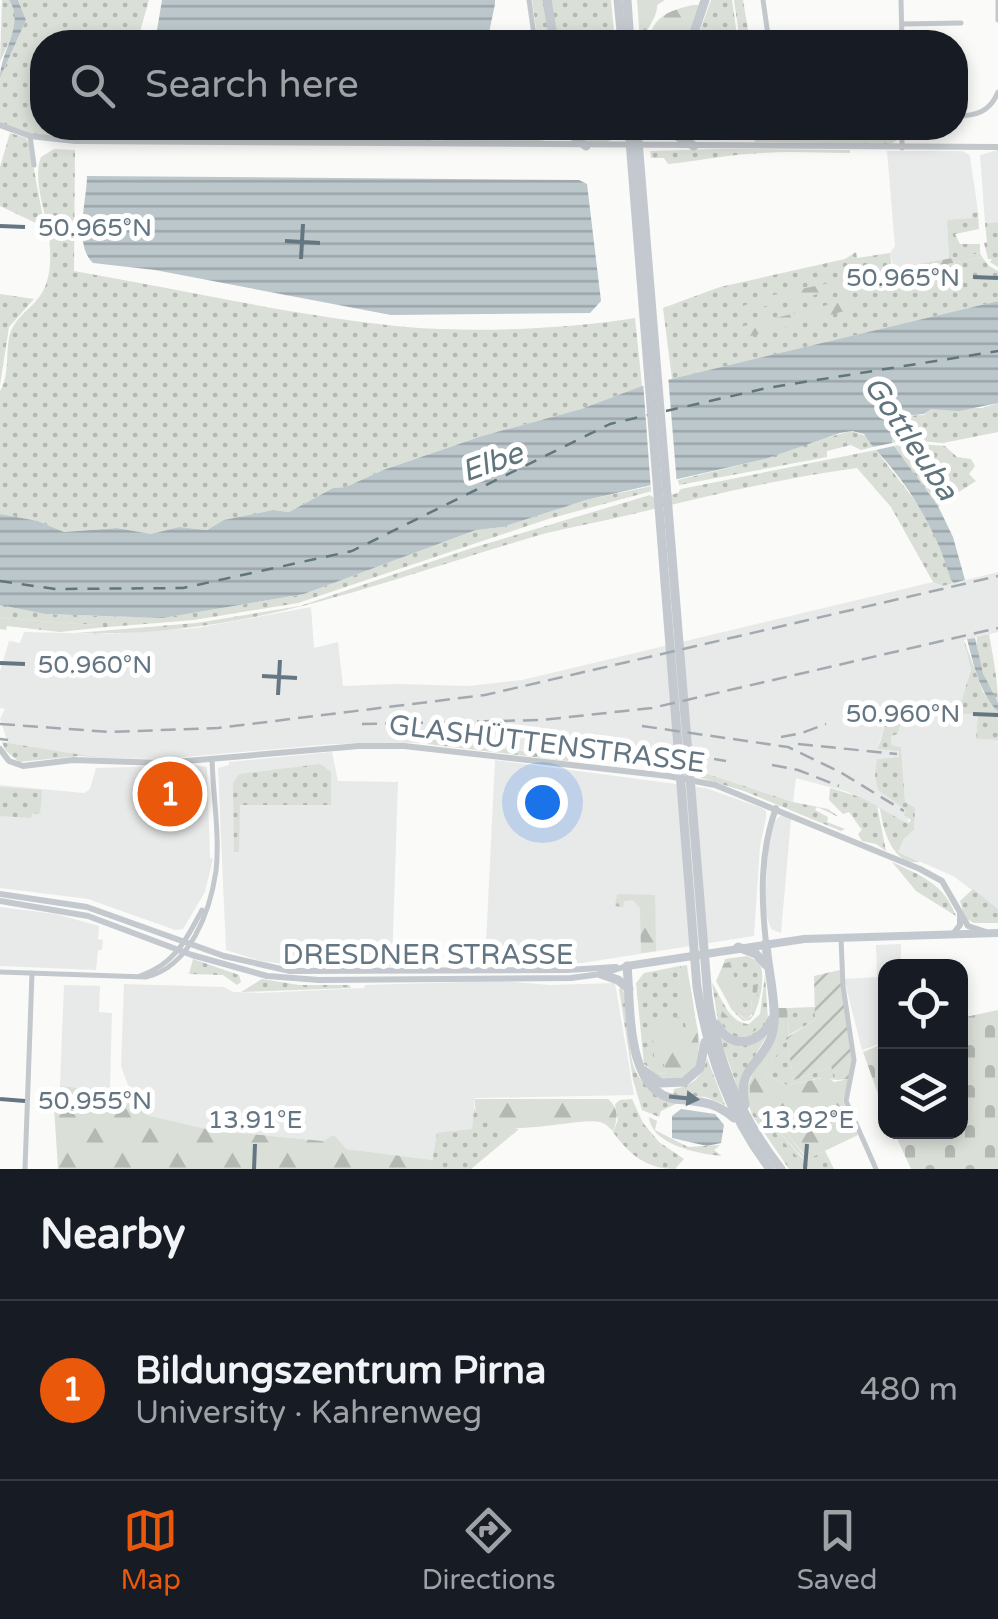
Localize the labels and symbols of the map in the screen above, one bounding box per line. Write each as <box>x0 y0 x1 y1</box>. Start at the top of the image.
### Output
text: 50.965°N <box>38 213 152 243</box>
text: 50.965°N <box>846 263 960 293</box>
water label: Gottleuba <box>855 369 966 509</box>
water label: Elbe <box>456 434 530 491</box>
text: 50.960°N <box>38 650 152 680</box>
text: 50.960°N <box>846 699 960 729</box>
street label: GLASHÜTTENSTRASSE <box>387 708 707 780</box>
pin: 1 <box>138 756 202 832</box>
your location <box>517 777 568 828</box>
street label: DRESDNER STRASSE <box>282 938 574 972</box>
text: 50.955°N <box>38 1086 152 1116</box>
one-way arrow <box>669 1090 700 1106</box>
text: 13.91°E <box>208 1105 302 1135</box>
text: 13.92°E <box>760 1105 854 1135</box>

